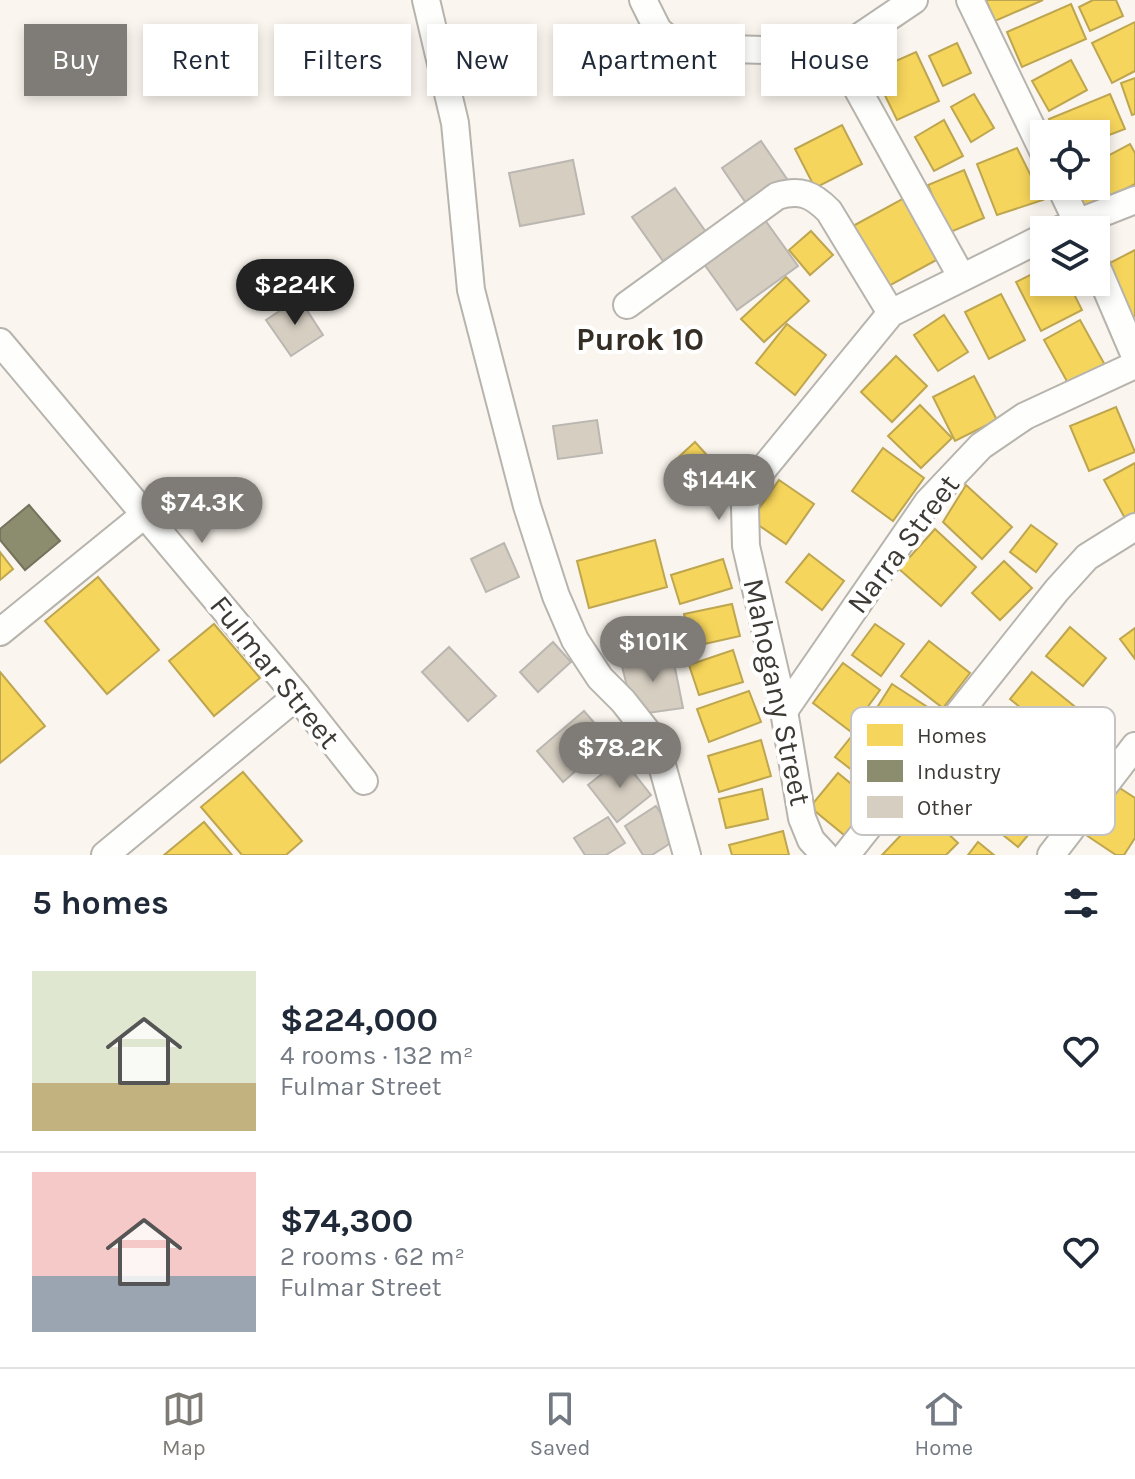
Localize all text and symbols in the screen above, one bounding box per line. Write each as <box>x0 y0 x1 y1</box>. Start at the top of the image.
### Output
chip: Buy <box>24 24 127 96</box>
chip: Rent <box>143 24 258 96</box>
chip: Filters <box>274 24 411 96</box>
chip: New <box>427 24 537 96</box>
chip: Apartment <box>553 24 745 96</box>
chip: House <box>761 24 897 96</box>
map controls <box>1030 120 1110 296</box>
button: locate <box>1030 120 1110 200</box>
button: layers <box>1030 216 1110 296</box>
pin: $224K <box>239 259 351 327</box>
text: $224K <box>254 269 336 300</box>
district label: Purok 10 <box>576 321 704 358</box>
pin: $144K <box>663 454 775 522</box>
text: $144K <box>681 464 757 495</box>
street label: Narra Street <box>839 467 967 621</box>
pin: $74.3K <box>137 477 267 545</box>
text: $74.3K <box>159 487 245 518</box>
street label: Mahogany Street <box>735 575 819 809</box>
street label: Fulmar Street <box>202 588 348 756</box>
pin: $101K <box>597 616 709 684</box>
text: $101K <box>618 626 688 657</box>
legend <box>851 707 1115 835</box>
pin: $78.2K <box>555 722 685 790</box>
text: Homes <box>917 723 987 749</box>
text: $78.2K <box>577 732 663 763</box>
text: Industry <box>917 759 1001 785</box>
text: Other <box>917 795 972 821</box>
icon: filters <box>1059 881 1103 925</box>
text: 5 homes <box>32 883 169 923</box>
text: $224,000 <box>280 1000 438 1040</box>
icon: home <box>96 1003 192 1099</box>
icon: heart <box>1059 1029 1103 1073</box>
text: 4 rooms · 132 m² <box>280 1040 473 1071</box>
text: Fulmar Street <box>280 1071 442 1102</box>
text: $74,300 <box>280 1201 413 1241</box>
icon: home <box>96 1204 192 1300</box>
icon: heart <box>1059 1230 1103 1274</box>
text: 2 rooms · 62 m² <box>280 1241 465 1272</box>
text: Fulmar Street <box>280 1272 442 1303</box>
tab: Map <box>162 1387 206 1461</box>
tab: Saved <box>530 1387 591 1461</box>
tab: Home <box>914 1387 973 1461</box>

